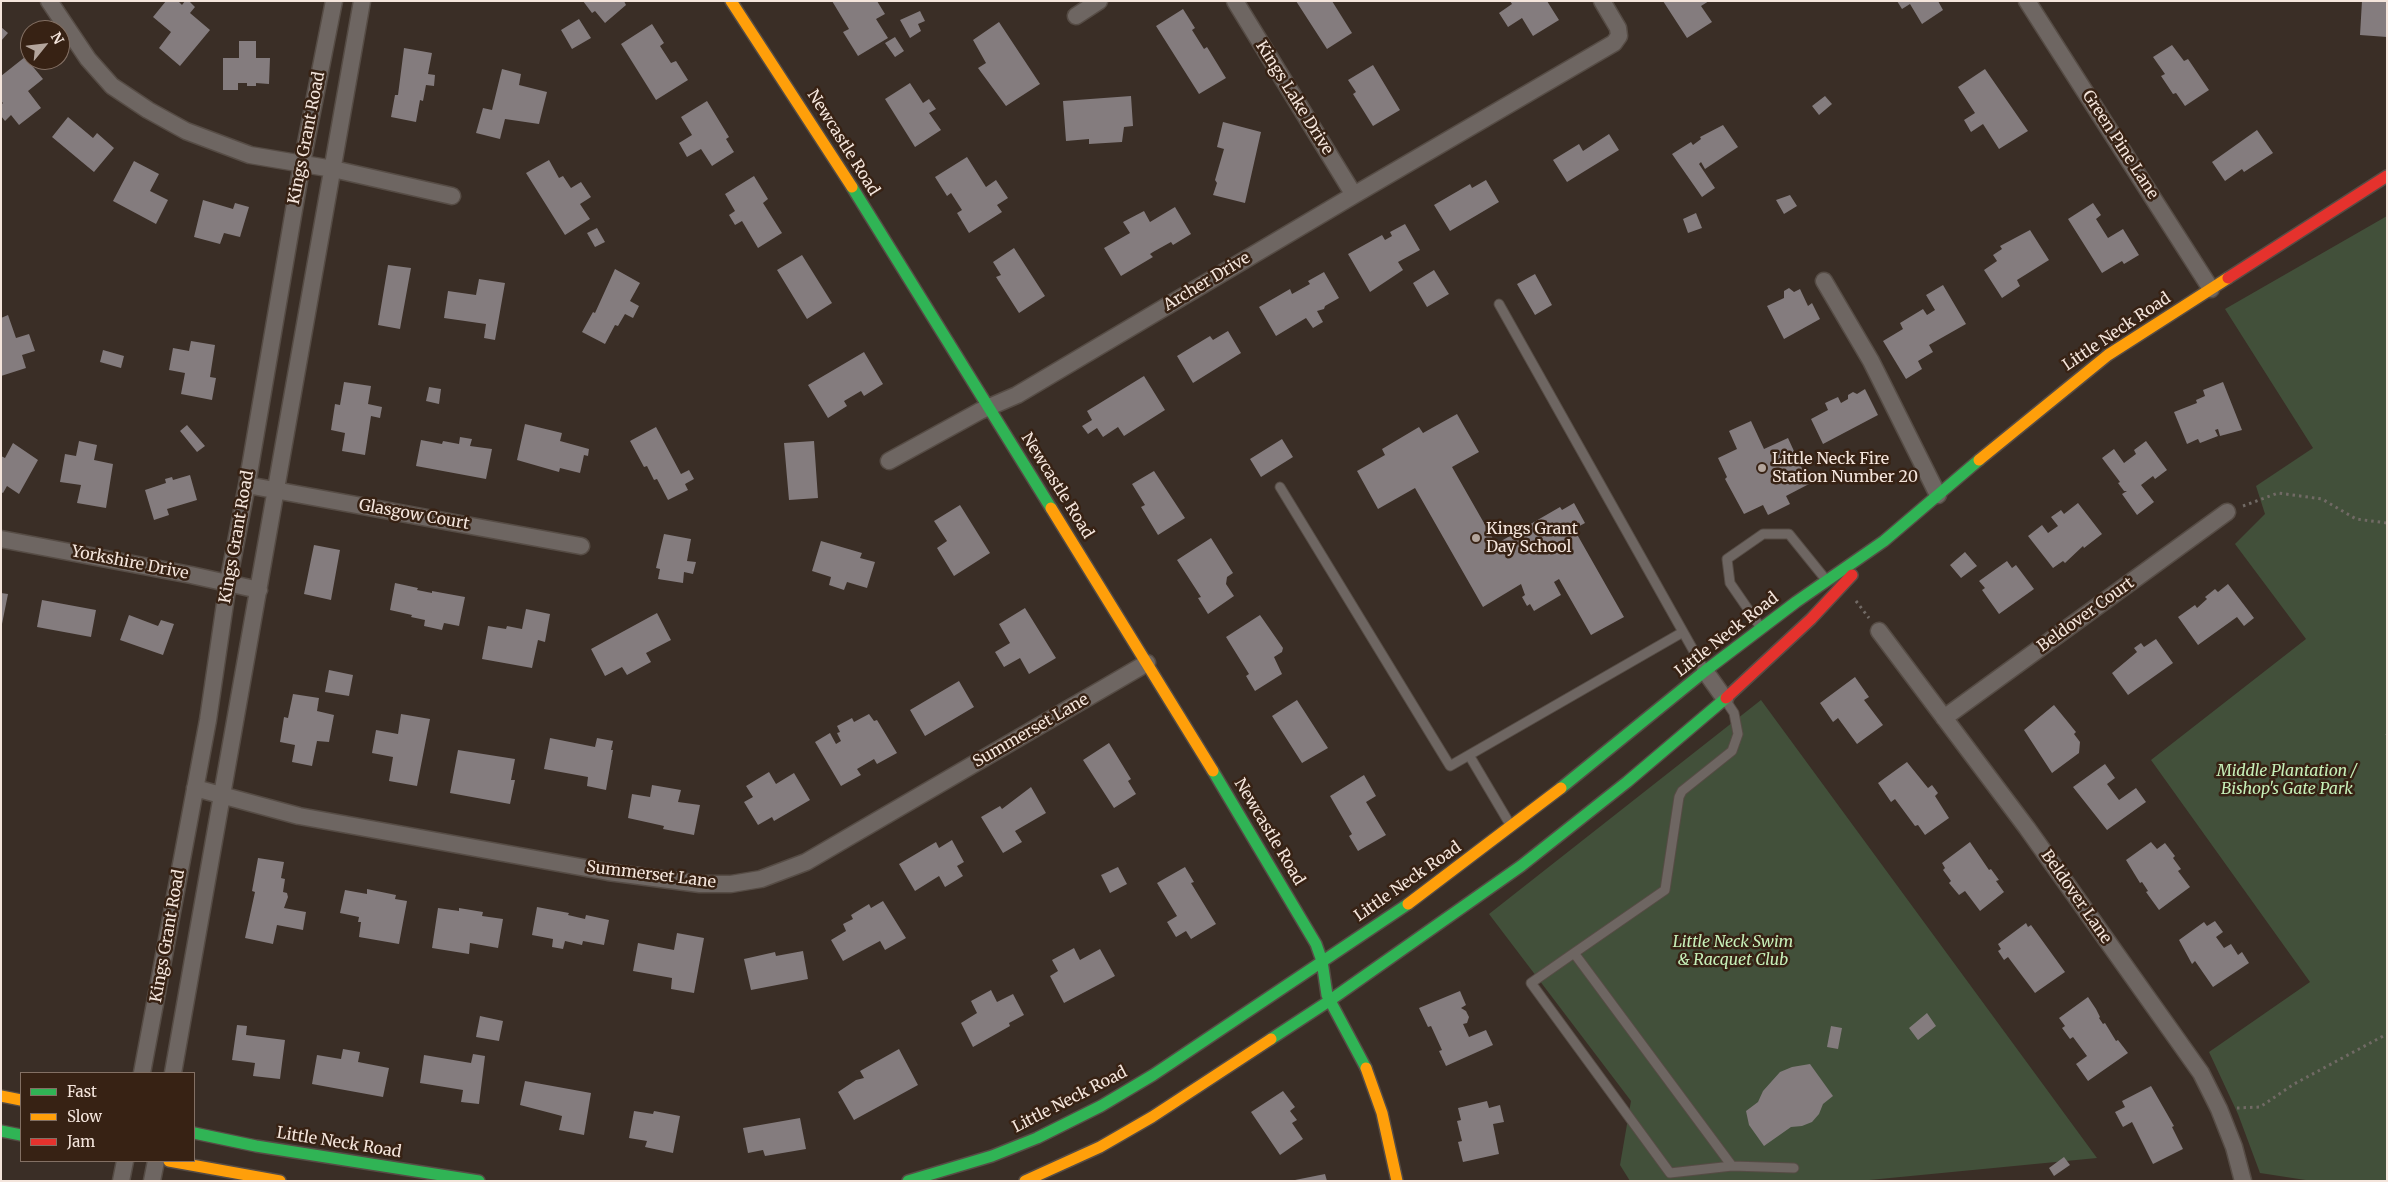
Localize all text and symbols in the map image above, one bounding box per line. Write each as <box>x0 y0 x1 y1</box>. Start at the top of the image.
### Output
north arrow <box>20 20 70 70</box>
text: N <box>47 29 68 47</box>
street label: Kings Lake Drive <box>1251 37 1337 159</box>
street label: Kings Grant Road <box>285 70 329 206</box>
street label: Newcastle Road <box>803 87 883 199</box>
street label: Green Pine Lane <box>2078 87 2162 203</box>
street label: Archer Drive <box>1160 249 1254 315</box>
street label: Little Neck Road <box>2059 289 2175 375</box>
street label: Newcastle Road <box>1017 430 1097 542</box>
place label: Little Neck Fire Station Number 20 <box>1772 449 1918 487</box>
marker: Little Neck Fire Station Number 20 <box>1756 462 1768 474</box>
street label: Kings Grant Road <box>216 469 258 605</box>
street label: Glasgow Court <box>357 496 471 534</box>
place label: Kings Grant Day School <box>1486 519 1578 557</box>
marker: Kings Grant Day School <box>1470 532 1482 544</box>
street label: Yorkshire Drive <box>70 542 190 584</box>
street label: Beldover Court <box>2034 574 2138 656</box>
street label: Little Neck Road <box>1671 589 1783 681</box>
street label: Summerset Lane <box>970 690 1092 772</box>
park label: Middle Plantation / Bishop's Gate Park <box>2217 761 2357 799</box>
street label: Newcastle Road <box>1230 775 1308 889</box>
street label: Little Neck Road <box>1351 838 1465 926</box>
street label: Beldover Lane <box>2037 847 2115 947</box>
street label: Summerset Lane <box>585 858 717 892</box>
street label: Kings Grant Road <box>147 868 189 1004</box>
park label: Little Neck Swim & Racquet Club <box>1673 932 1793 970</box>
street label: Little Neck Road <box>1010 1063 1130 1137</box>
legend <box>20 1072 195 1162</box>
text: Fast <box>67 1082 97 1101</box>
text: Slow <box>67 1107 102 1126</box>
street label: Little Neck Road <box>275 1124 403 1162</box>
text: Jam <box>67 1132 95 1151</box>

